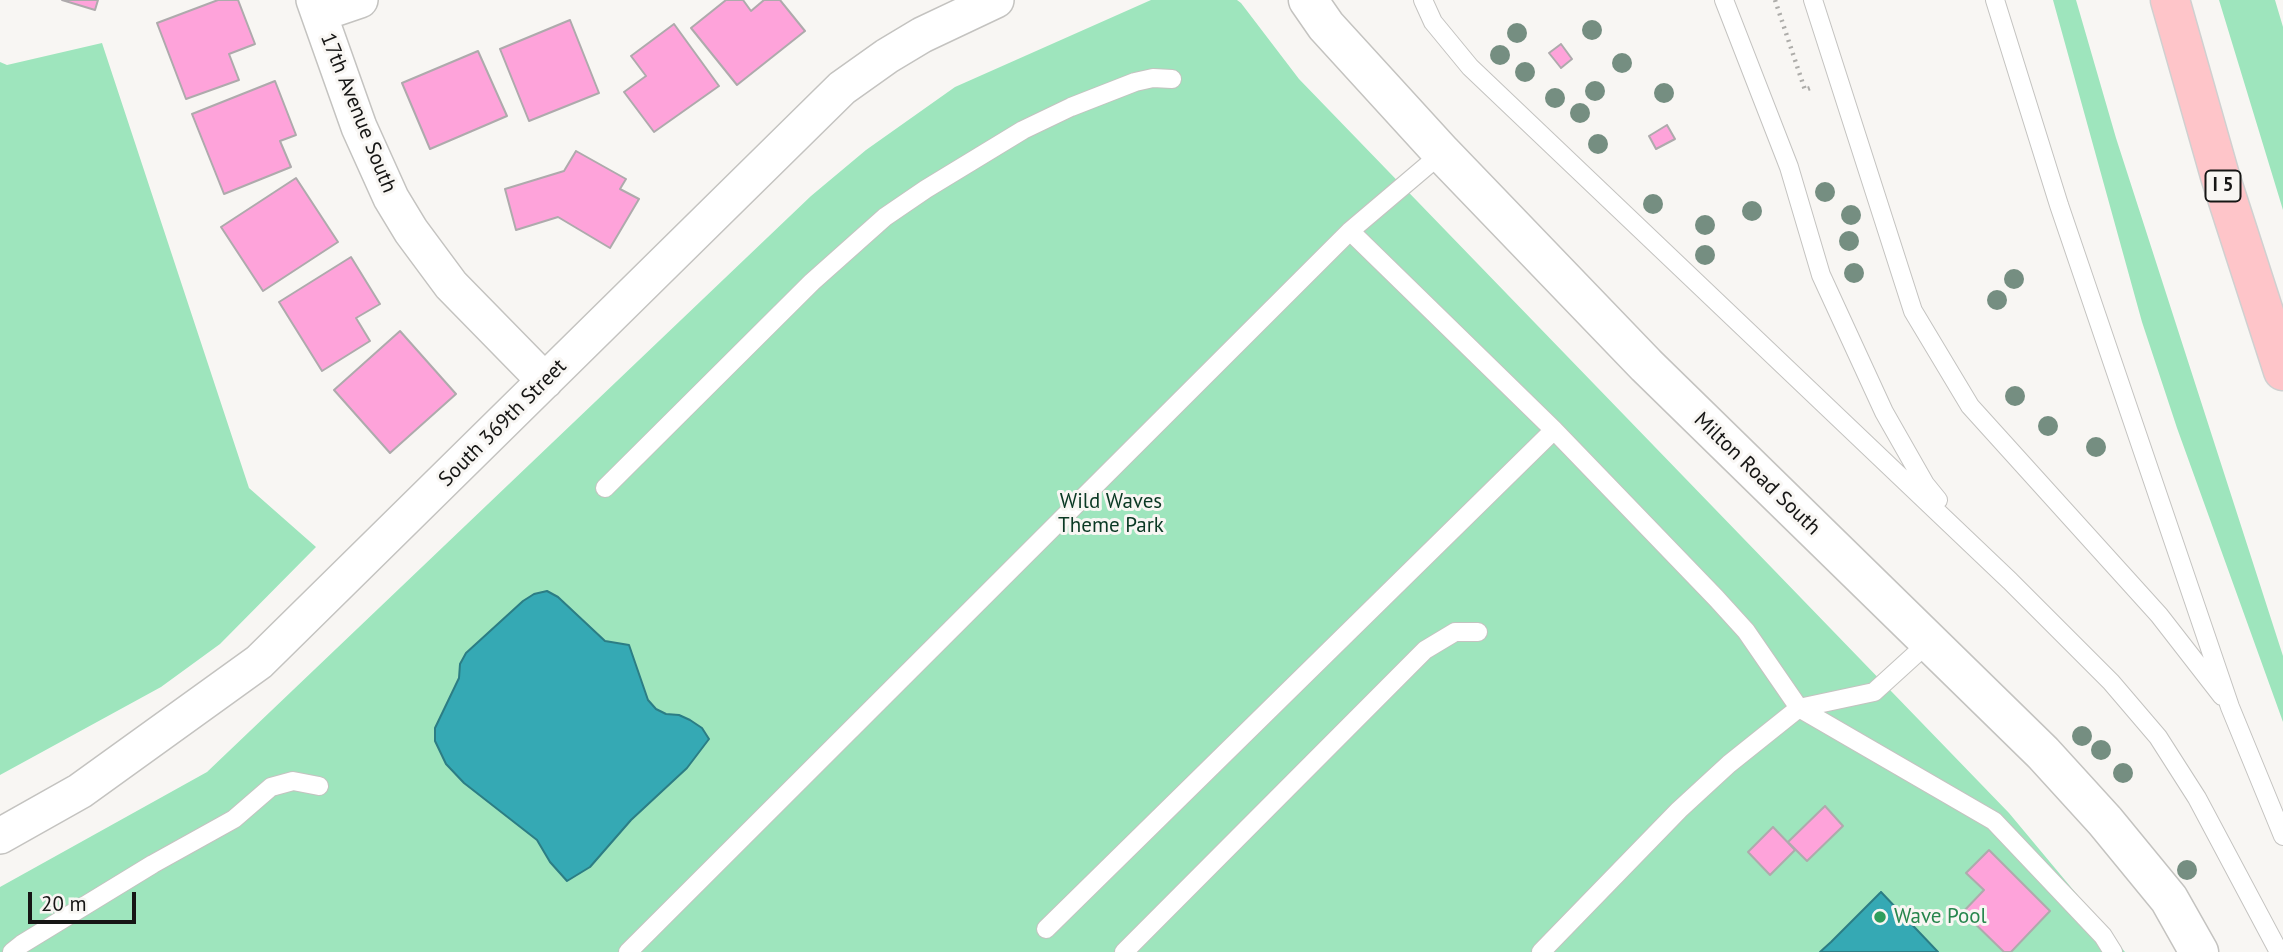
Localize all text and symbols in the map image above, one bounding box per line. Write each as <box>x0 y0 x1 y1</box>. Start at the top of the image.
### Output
street label: 17th Avenue South <box>314 29 402 197</box>
road number: I 5 <box>2206 170 2240 202</box>
street label: South 369th Street <box>434 354 572 492</box>
street label: Milton Road South <box>1689 407 1825 541</box>
park label: Wild Waves Theme Park <box>1058 489 1164 539</box>
scale bar <box>32 878 140 922</box>
text: 20 m <box>41 890 87 917</box>
place label: Wave Pool <box>1894 904 1987 930</box>
marker: Wave Pool <box>1872 909 1888 925</box>

